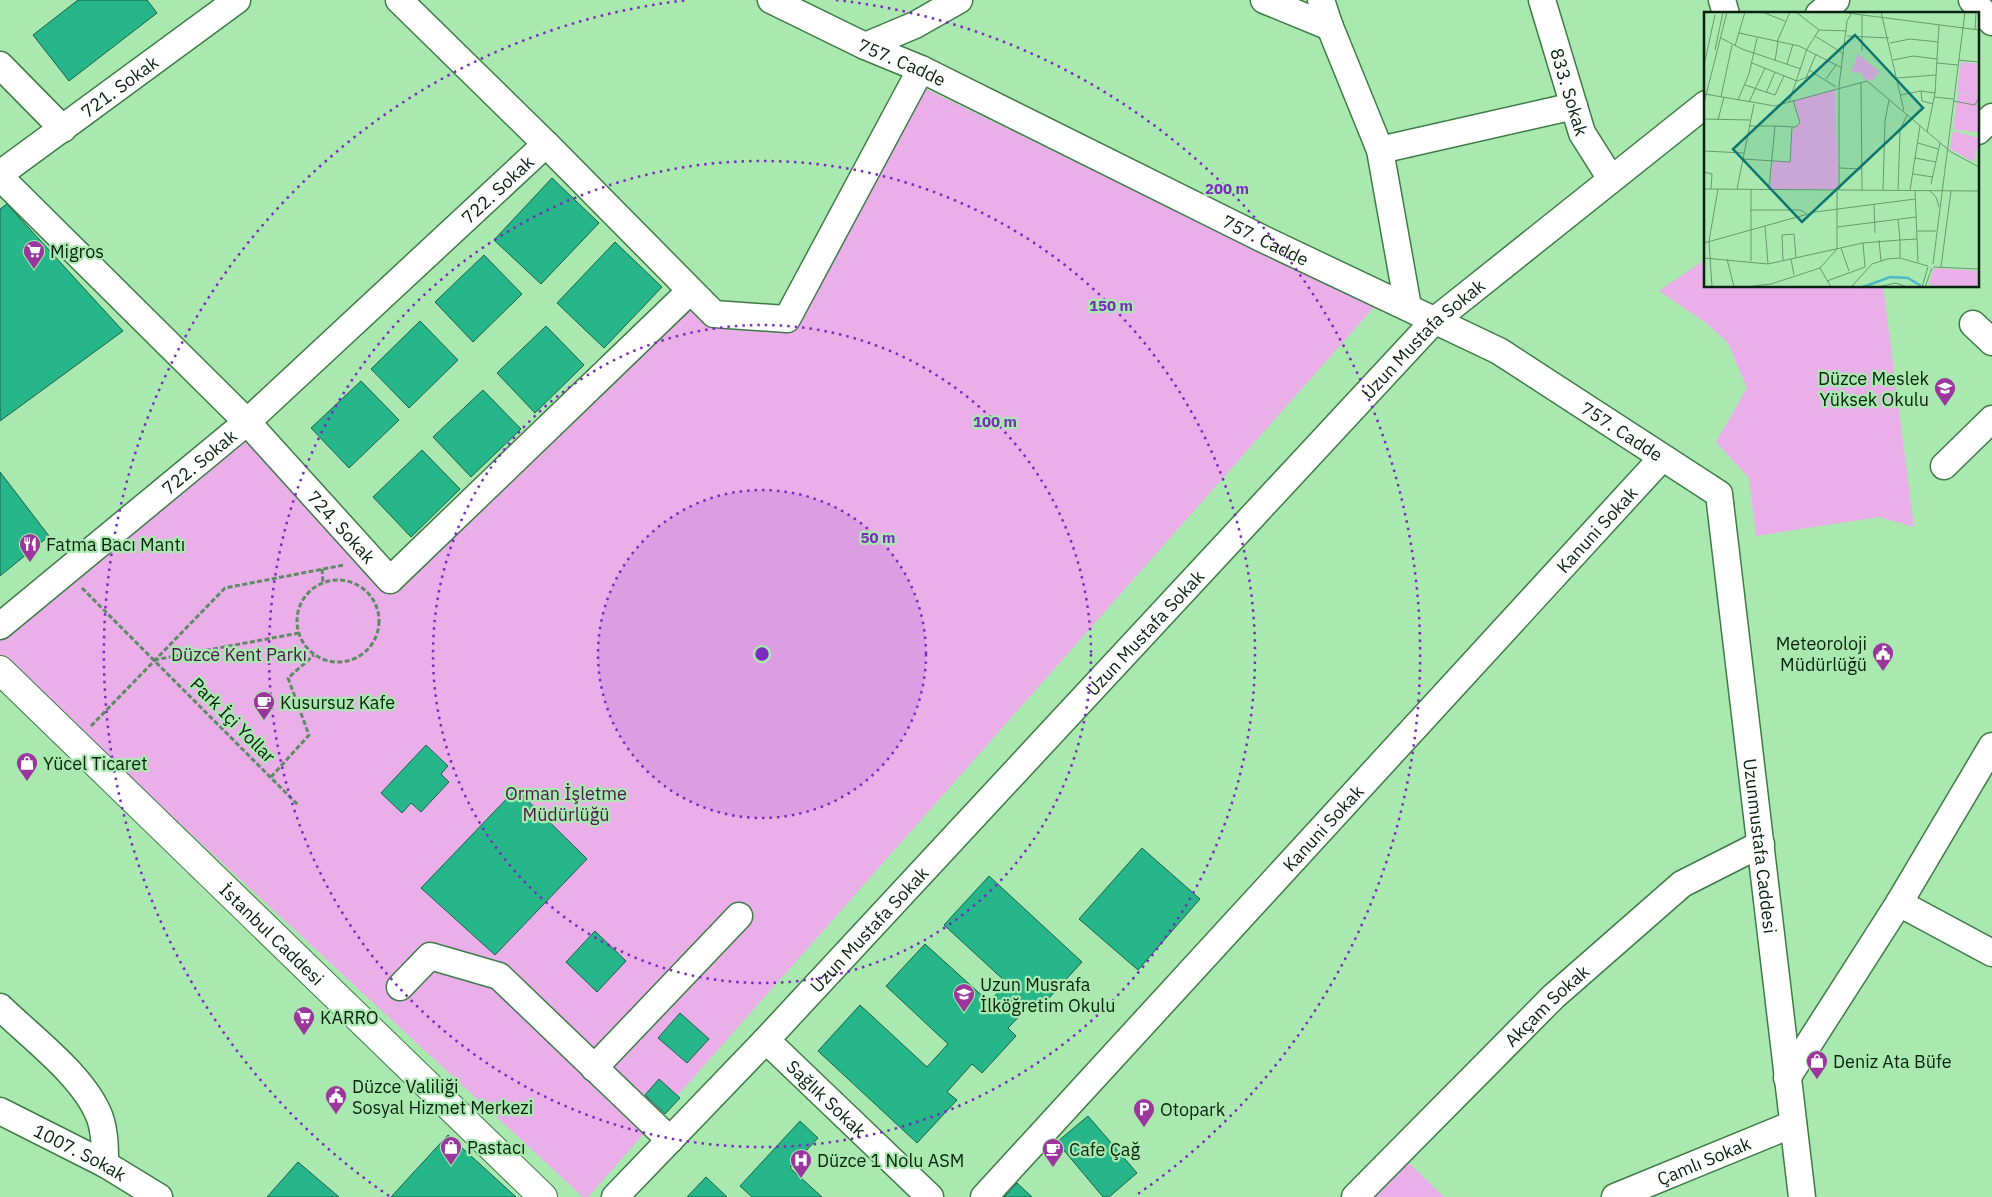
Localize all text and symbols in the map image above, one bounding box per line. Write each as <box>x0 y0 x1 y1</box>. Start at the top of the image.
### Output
inset map <box>1704 12 1980 288</box>
street label: 757. Cadde <box>854 33 950 91</box>
street label: 833. Sokak <box>1546 45 1594 139</box>
street label: 721. Sokak <box>76 50 163 123</box>
street label: 722. Sokak <box>456 150 539 229</box>
text: 200 m <box>1205 179 1249 198</box>
street label: 757. Cadde <box>1219 209 1313 271</box>
supermarket icon: Migros <box>22 239 46 270</box>
place label: Migros <box>50 240 104 263</box>
street label: Uzun Mustafa Sokak <box>1356 273 1490 404</box>
text: 150 m <box>1089 296 1133 315</box>
place label: Düzce Meslek Yüksek Okulu <box>1818 367 1930 411</box>
school or university icon: Düzce Meslek Yüksek Okulu <box>1933 376 1957 407</box>
street label: 757. Cadde <box>1577 396 1667 466</box>
text: 100 m <box>973 412 1017 431</box>
street label: 722. Sokak <box>157 424 242 499</box>
street label: Kanuni Sokak <box>1551 481 1642 577</box>
street label: 724. Sokak <box>303 485 381 568</box>
text: 50 m <box>861 528 895 547</box>
restaurant icon: Fatma Bacı Mantı <box>18 532 42 563</box>
place label: Fatma Bacı Mantı <box>46 533 185 556</box>
street label: Uzun Mustafa Sokak <box>1080 564 1209 700</box>
place label: Meteoroloji Müdürlüğü <box>1776 632 1867 676</box>
public building icon: Meteoroloji Müdürlüğü <box>1871 641 1895 672</box>
park label: Düzce Kent Parkı <box>171 643 307 666</box>
centre of rings <box>753 645 771 663</box>
street label: Park İçi Yollar <box>185 672 281 768</box>
cafe icon: Kusursuz Kafe <box>252 690 276 721</box>
place label: Kusursuz Kafe <box>280 691 395 714</box>
shop icon: Yücel Ticaret <box>15 751 39 782</box>
place label: Yücel Ticaret <box>43 752 148 775</box>
street label: Uzunmustafa Caddesi <box>1739 757 1782 935</box>
street label: Kanuni Sokak <box>1277 779 1368 876</box>
park label: Orman İşletme Müdürlüğü <box>505 782 627 826</box>
street label: Uzun Mustafa Sokak <box>805 861 933 997</box>
street label: İstanbul Caddesi <box>215 878 329 990</box>
street label: Akçam Sokak <box>1499 959 1594 1051</box>
place label: Uzun Musrafa İlköğretim Okulu <box>980 973 1116 1017</box>
school or university icon: Uzun Musrafa İlköğretim Okulu <box>952 982 976 1013</box>
supermarket icon: KARRO <box>292 1005 316 1036</box>
place label: KARRO <box>320 1006 379 1029</box>
shop icon: Deniz Ata Büfe <box>1805 1049 1829 1080</box>
place label: Deniz Ata Büfe <box>1833 1050 1952 1073</box>
street label: Sağlık Sokak <box>782 1055 872 1142</box>
place label: Düzce Valiliği Sosyal Hizmet Merkezi <box>352 1075 533 1119</box>
public building icon: Düzce Valiliği Sosyal Hizmet Merkezi <box>324 1084 348 1115</box>
parking icon: Otopark <box>1132 1097 1156 1128</box>
place label: Otopark <box>1160 1098 1226 1121</box>
street label: 1007. Sokak <box>30 1118 131 1186</box>
street label: Çamlı Sokak <box>1654 1131 1755 1190</box>
shop icon: Pastacı <box>439 1135 463 1166</box>
place label: Pastacı <box>467 1136 525 1159</box>
cafe icon: Cafe Çağ <box>1041 1137 1065 1168</box>
place label: Cafe Çağ <box>1069 1138 1140 1161</box>
hospital icon: Düzce 1 Nolu ASM <box>789 1148 813 1179</box>
place label: Düzce 1 Nolu ASM <box>817 1149 964 1172</box>

